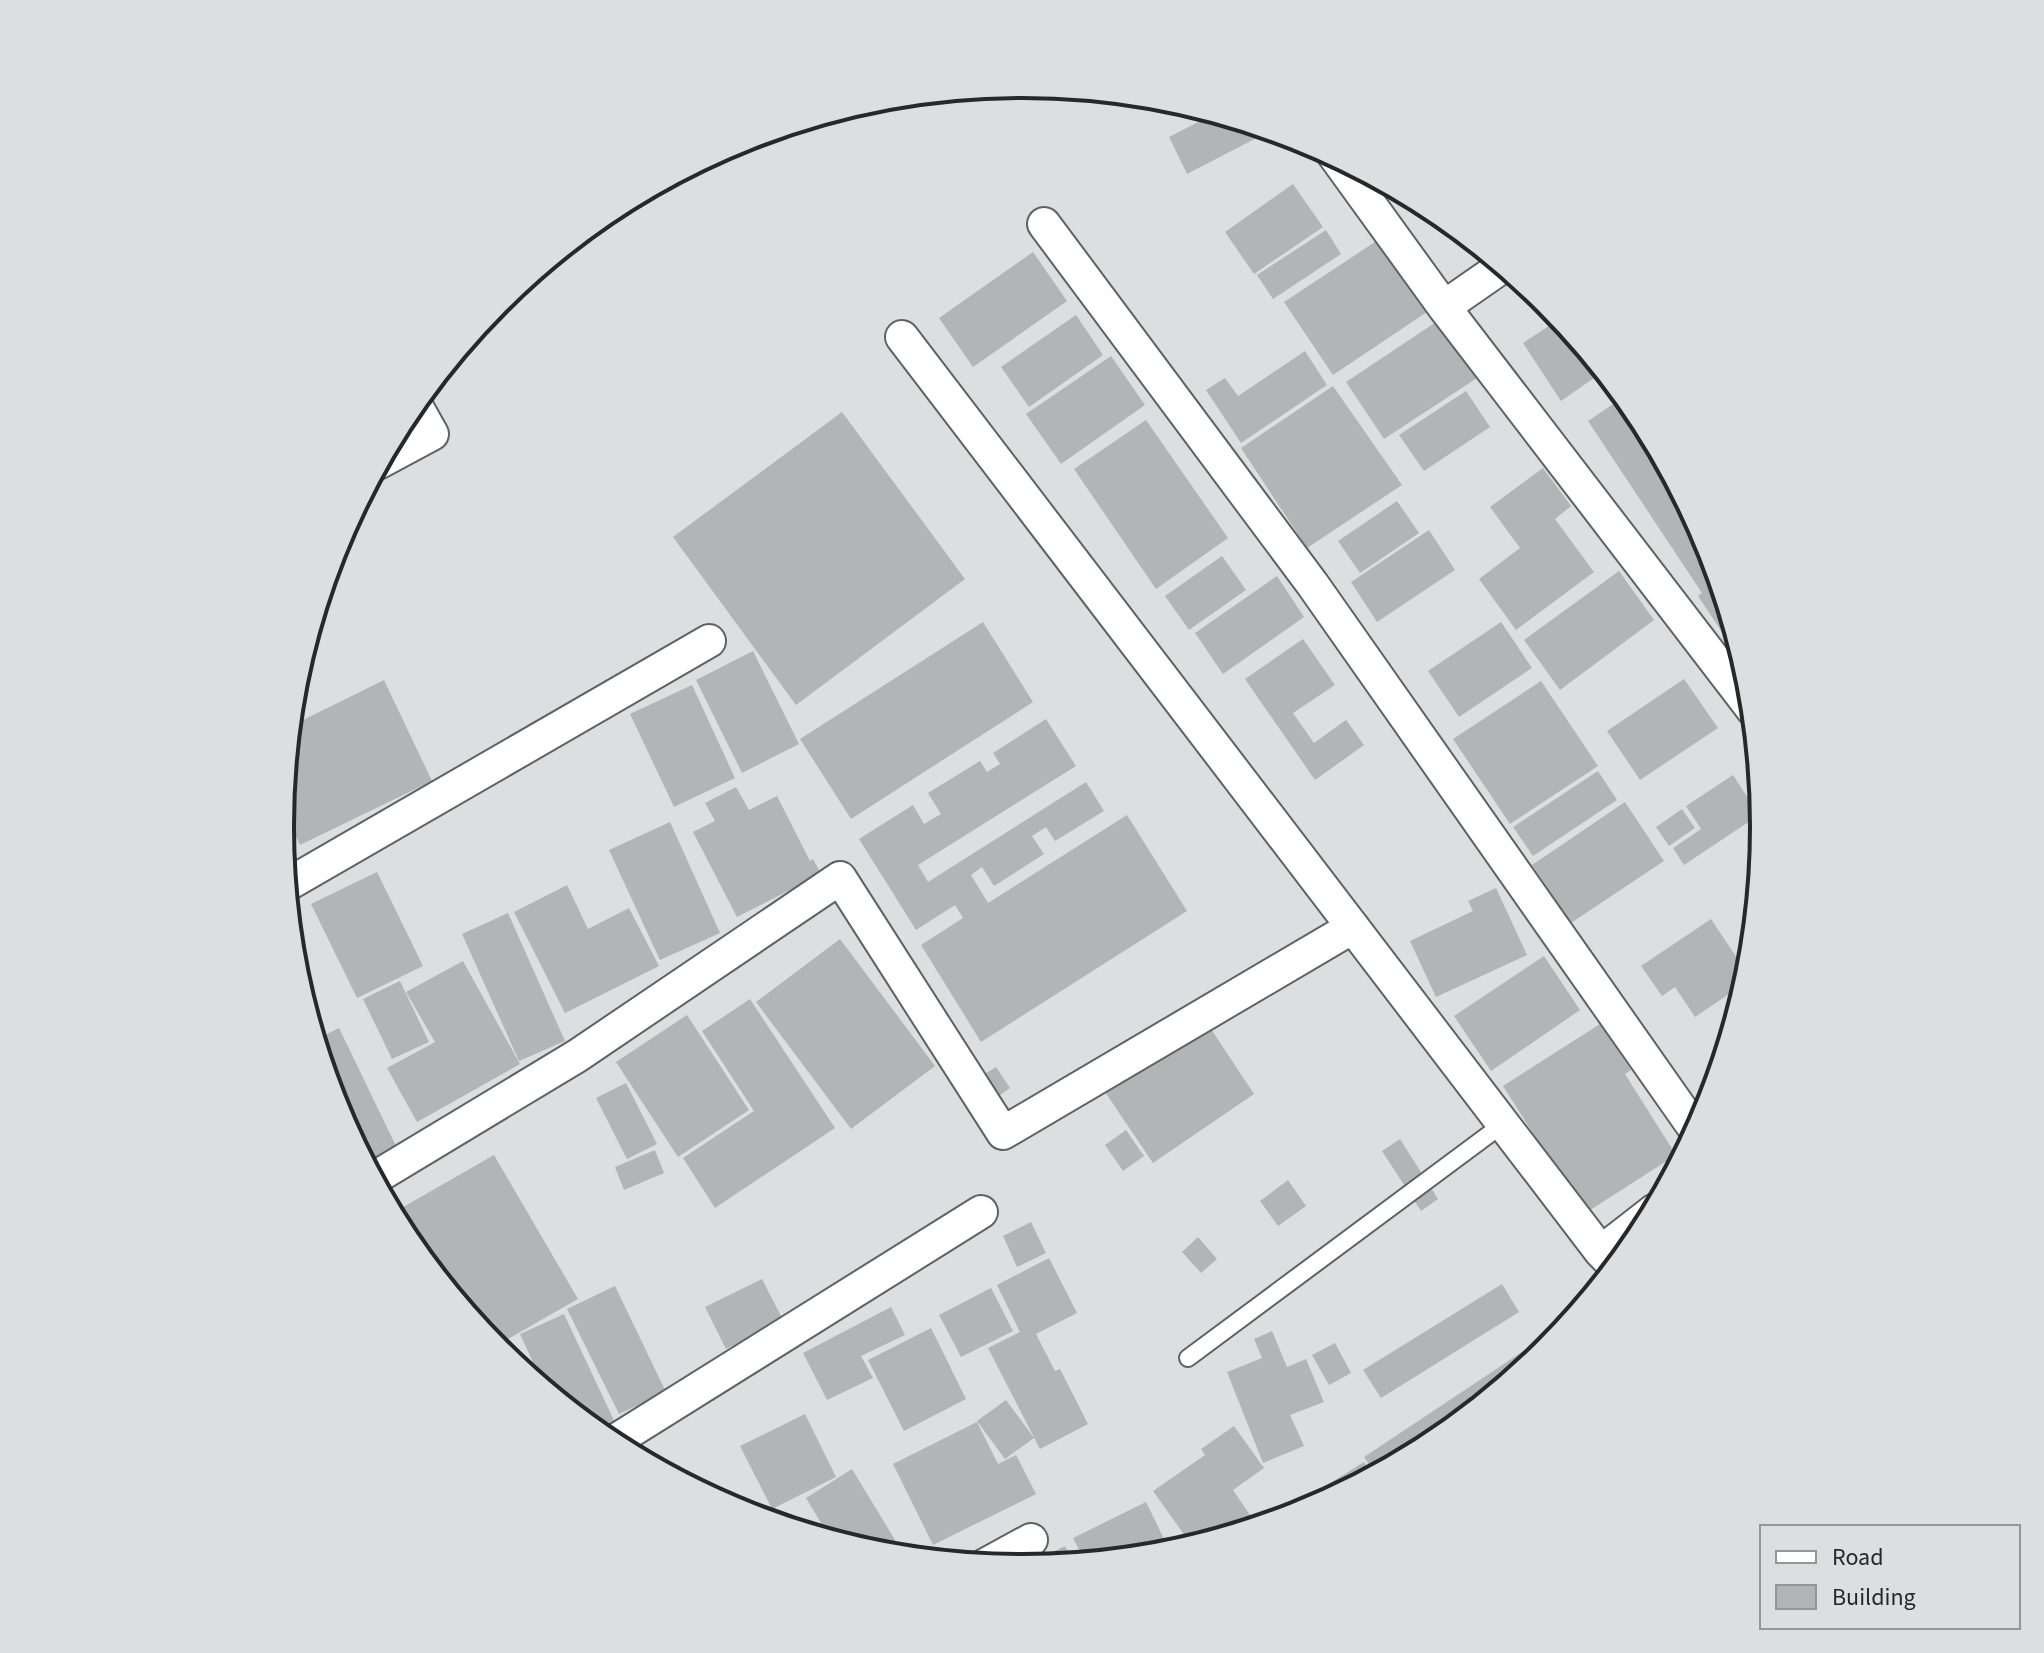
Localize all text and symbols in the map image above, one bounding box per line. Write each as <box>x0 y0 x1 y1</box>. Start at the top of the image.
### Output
legend <box>1760 1525 2020 1629</box>
text: Road <box>1832 1540 1884 1575</box>
text: Building <box>1832 1580 1916 1615</box>

